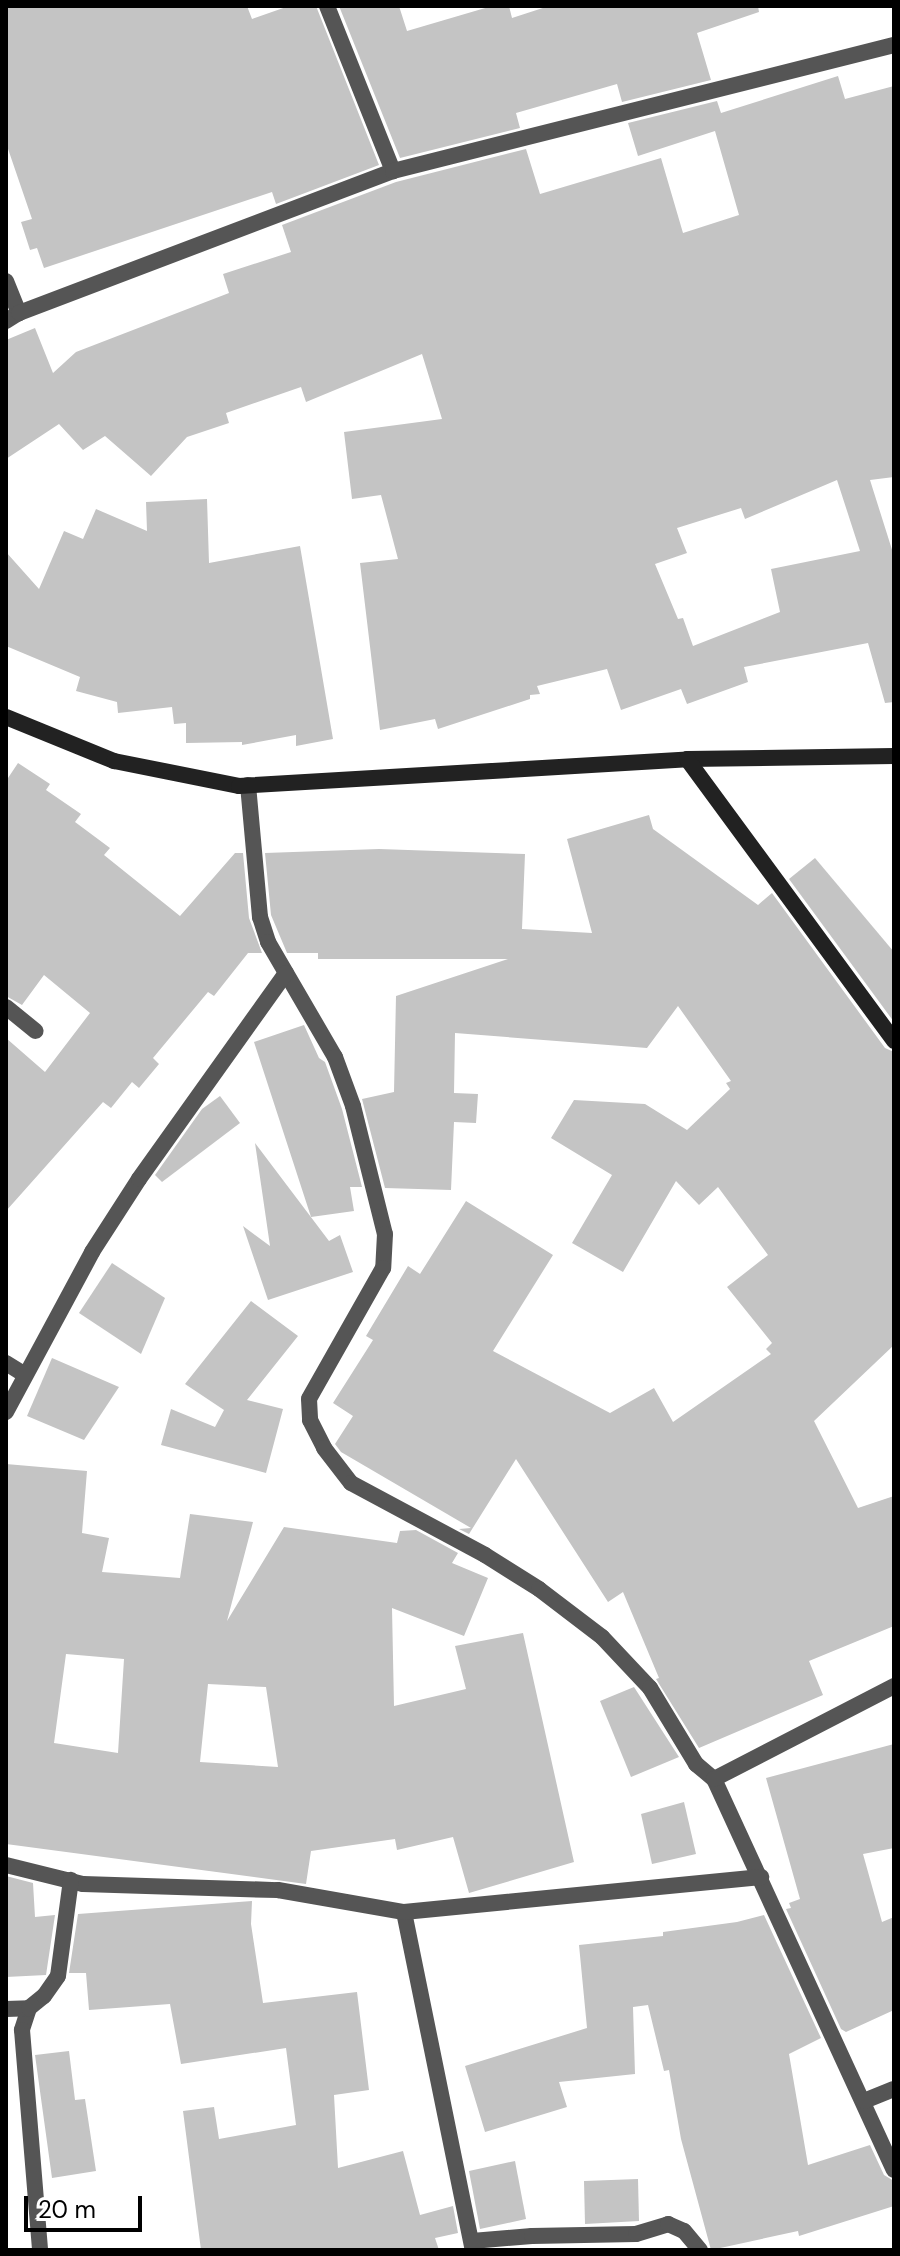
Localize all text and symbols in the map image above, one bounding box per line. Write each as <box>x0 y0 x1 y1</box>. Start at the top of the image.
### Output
scale bar <box>28 2180 146 2230</box>
text: 20 m <box>38 2194 96 2225</box>

